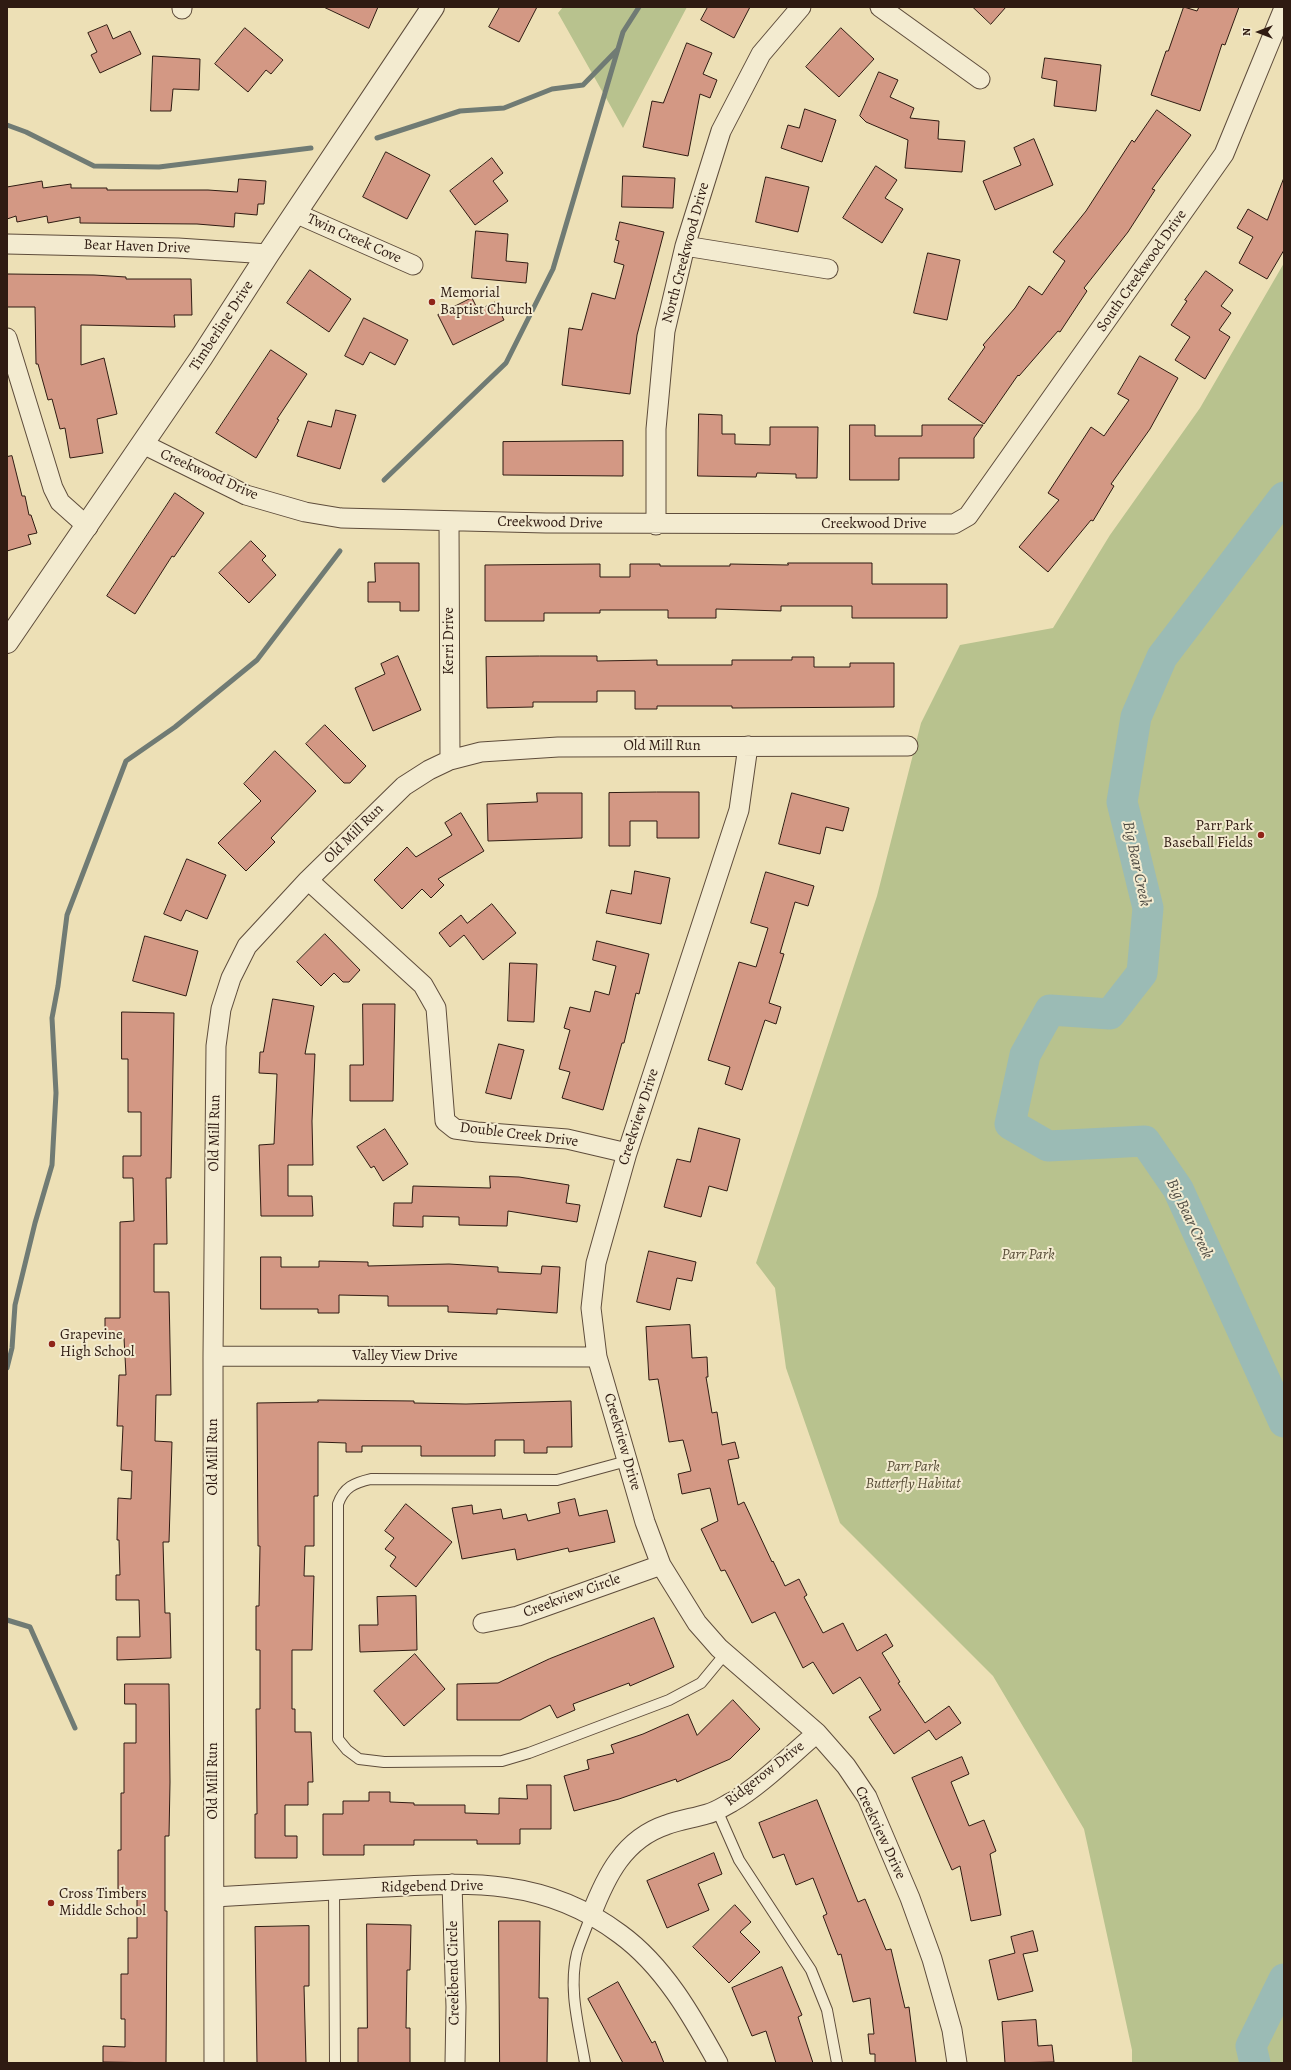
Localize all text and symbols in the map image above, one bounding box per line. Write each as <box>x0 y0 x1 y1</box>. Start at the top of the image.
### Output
north arrow <box>1239 12 1279 52</box>
text: N <box>1239 28 1254 36</box>
street label: North Creekwood Drive <box>659 181 713 325</box>
street label: South Creekwood Drive <box>1093 207 1191 335</box>
street label: Twin Creek Cove <box>304 210 404 268</box>
street label: Bear Haven Drive <box>83 236 191 258</box>
street label: Timberline Drive <box>186 277 258 375</box>
place label: Memorial Baptist Church <box>440 284 532 319</box>
marker: Memorial Baptist Church <box>427 297 437 307</box>
street label: Creekwood Drive <box>157 445 261 505</box>
street label: Creekwood Drive <box>497 513 603 533</box>
street label: Creekwood Drive <box>821 515 927 533</box>
street label: Kerri Drive <box>440 607 458 675</box>
street label: Old Mill Run <box>623 737 701 755</box>
street label: Old Mill Run <box>320 800 388 868</box>
place label: Parr Park Baseball Fields <box>1163 817 1253 852</box>
water label: Big Bear Creek <box>1118 820 1154 908</box>
marker: Parr Park Baseball Fields <box>1256 830 1266 840</box>
street label: Creekview Drive <box>615 1066 663 1168</box>
street label: Old Mill Run <box>205 1094 225 1172</box>
street label: Double Creek Drive <box>459 1119 579 1151</box>
water label: Big Bear Creek <box>1161 1176 1217 1262</box>
park label: Parr Park <box>1001 1246 1055 1264</box>
place label: Grapevine High School <box>60 1326 135 1361</box>
marker: Grapevine High School <box>47 1339 57 1349</box>
street label: Valley View Drive <box>352 1347 458 1365</box>
street label: Creekview Drive <box>600 1391 644 1493</box>
street label: Old Mill Run <box>204 1418 222 1496</box>
park label: Parr Park Butterfly Habitat <box>865 1458 961 1493</box>
street label: Creekview Circle <box>521 1570 623 1622</box>
street label: Ridgerow Drive <box>722 1737 808 1811</box>
street label: Old Mill Run <box>204 1742 222 1820</box>
street label: Creekview Drive <box>851 1784 909 1882</box>
street label: Ridgebend Drive <box>380 1877 484 1897</box>
place label: Cross Timbers Middle School <box>59 1885 147 1920</box>
marker: Cross Timbers Middle School <box>46 1898 56 1908</box>
street label: Creekbend Circle <box>444 1920 464 2026</box>

